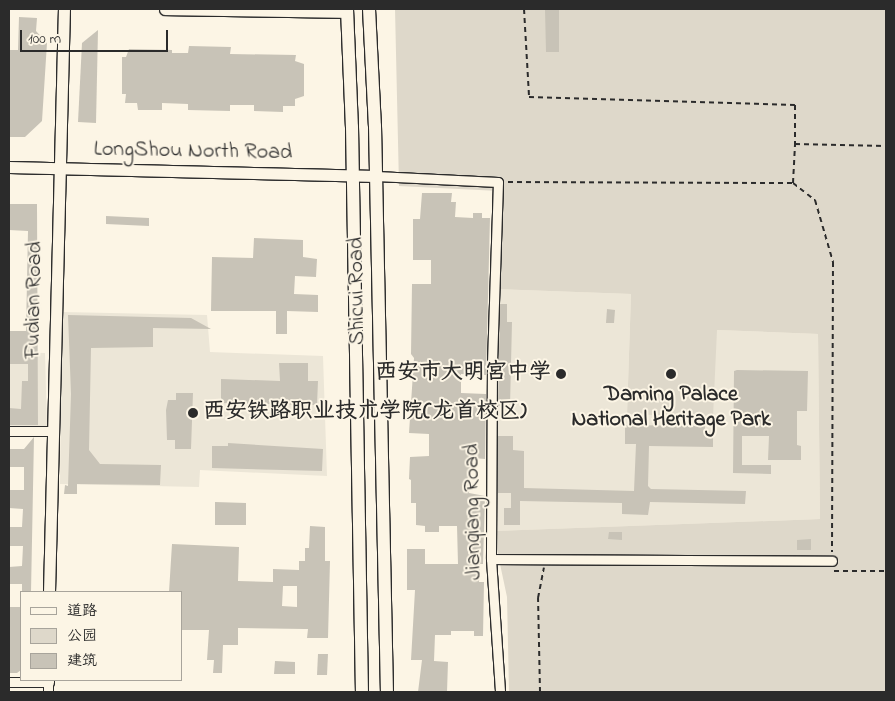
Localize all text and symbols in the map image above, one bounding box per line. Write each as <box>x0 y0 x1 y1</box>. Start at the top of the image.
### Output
scale bar <box>22 20 170 52</box>
text: 100 m <box>28 28 61 50</box>
street label: LongShou North Road <box>93 137 293 167</box>
street label: Shicui Road <box>344 237 372 345</box>
street label: Fudian Road <box>21 241 49 359</box>
place label: 西安市大明宫中学 <box>375 361 551 387</box>
marker: 西安市大明宫中学 <box>555 368 567 380</box>
marker: Daming Palace National Heritage Park <box>665 368 677 380</box>
place label: Daming Palace National Heritage Park <box>571 382 771 434</box>
place label: 西安铁路职业技术学院(龙首校区) <box>203 400 527 426</box>
marker: 西安铁路职业技术学院(龙首校区) <box>187 407 199 419</box>
street label: Jianqiang Road <box>460 444 488 580</box>
legend <box>20 591 182 681</box>
text: 道路 <box>67 600 97 622</box>
text: 公园 <box>67 625 97 647</box>
text: 建筑 <box>67 650 97 672</box>

